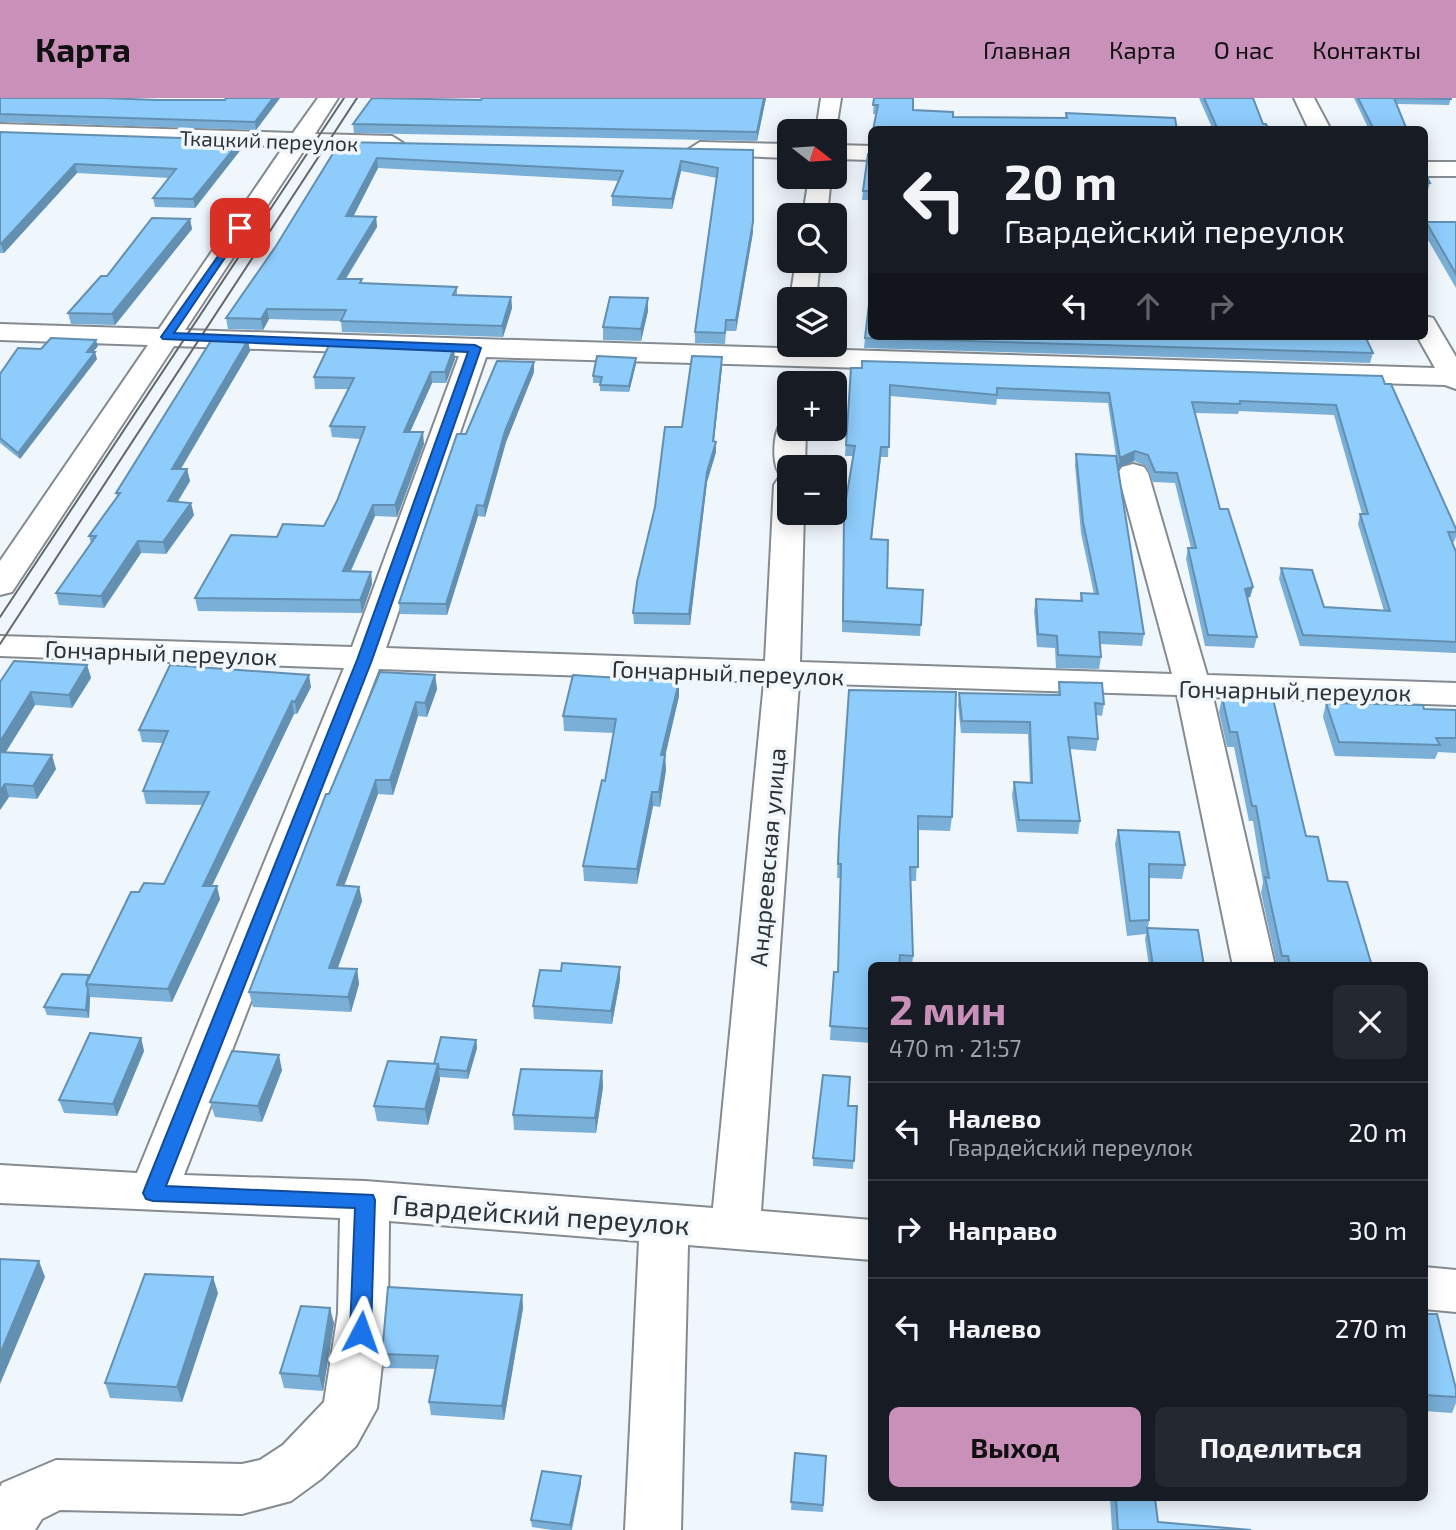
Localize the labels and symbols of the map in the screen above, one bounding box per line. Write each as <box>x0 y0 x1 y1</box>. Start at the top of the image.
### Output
north arrow <box>777 119 847 189</box>
street label: Ткацкий переулок <box>179 124 359 157</box>
pin <box>210 198 270 258</box>
street label: Гончарный переулок <box>44 633 278 672</box>
street label: Гончарный переулок <box>611 653 845 692</box>
street label: Гончарный переулок <box>1178 673 1412 708</box>
street label: Андреевская улица <box>743 746 792 968</box>
street label: Гвардейский переулок <box>391 1187 691 1241</box>
position arrow <box>324 1295 398 1369</box>

